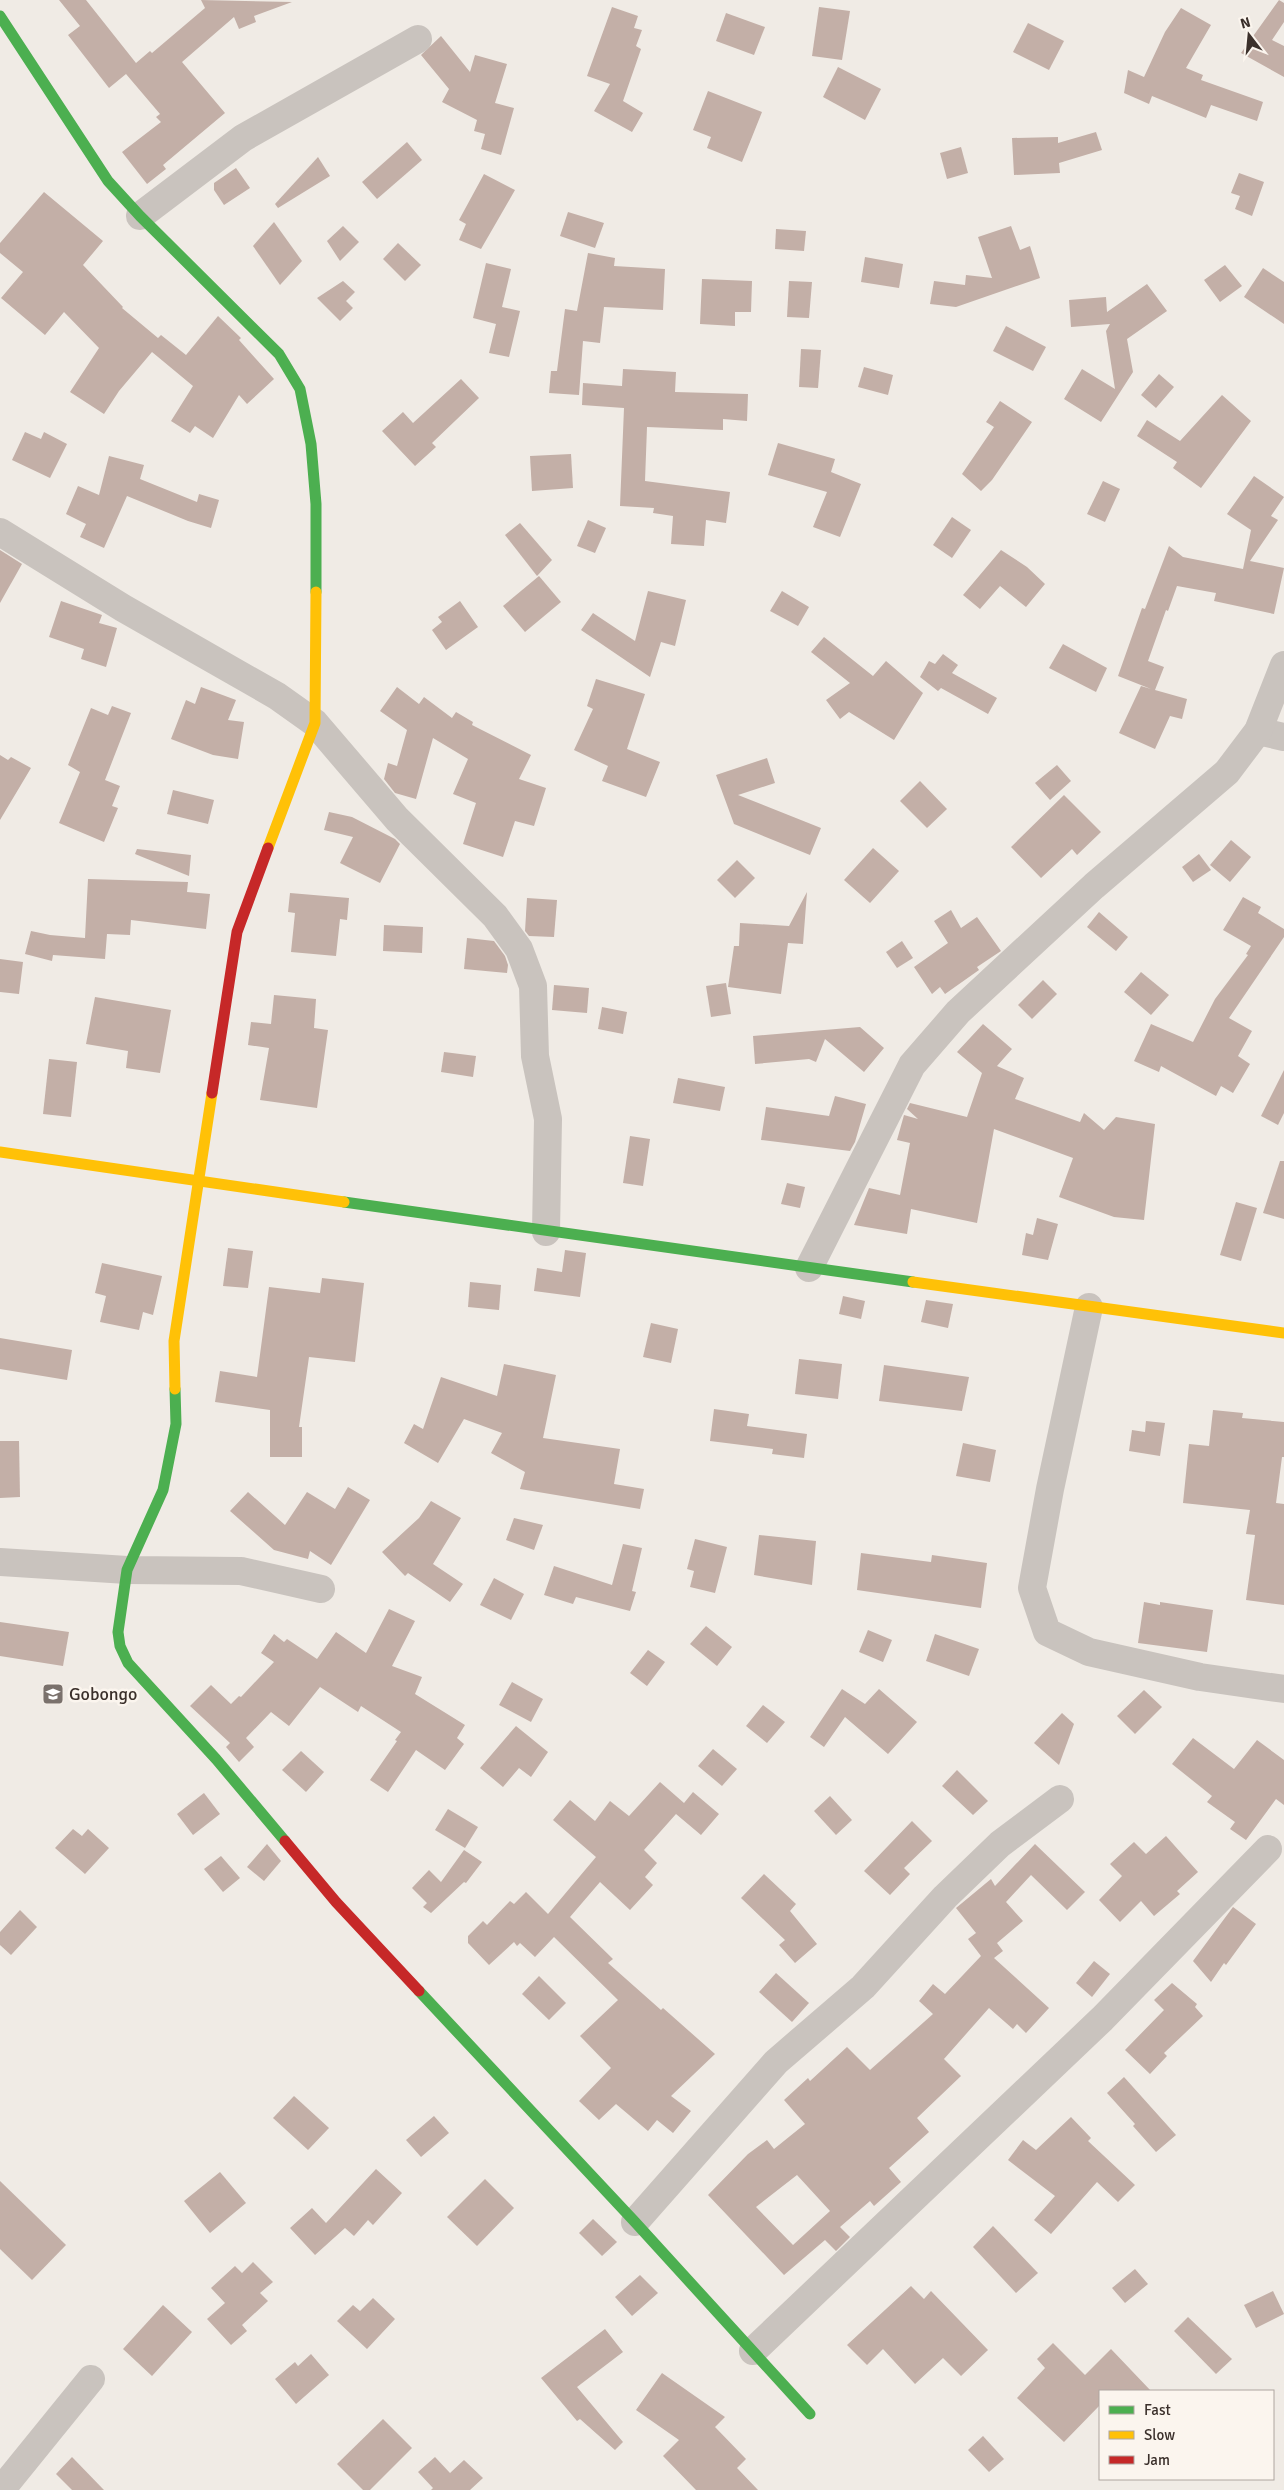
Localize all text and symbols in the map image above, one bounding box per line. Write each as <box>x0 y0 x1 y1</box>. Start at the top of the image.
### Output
north arrow <box>1224 10 1274 60</box>
text: N <box>1239 13 1253 32</box>
school or university icon: Gobongo <box>41 1682 65 1706</box>
place label: Gobongo <box>69 1683 137 1705</box>
legend <box>1099 2390 1274 2480</box>
text: Fast <box>1144 2401 1171 2419</box>
text: Slow <box>1144 2426 1175 2444</box>
text: Jam <box>1144 2451 1170 2469</box>

